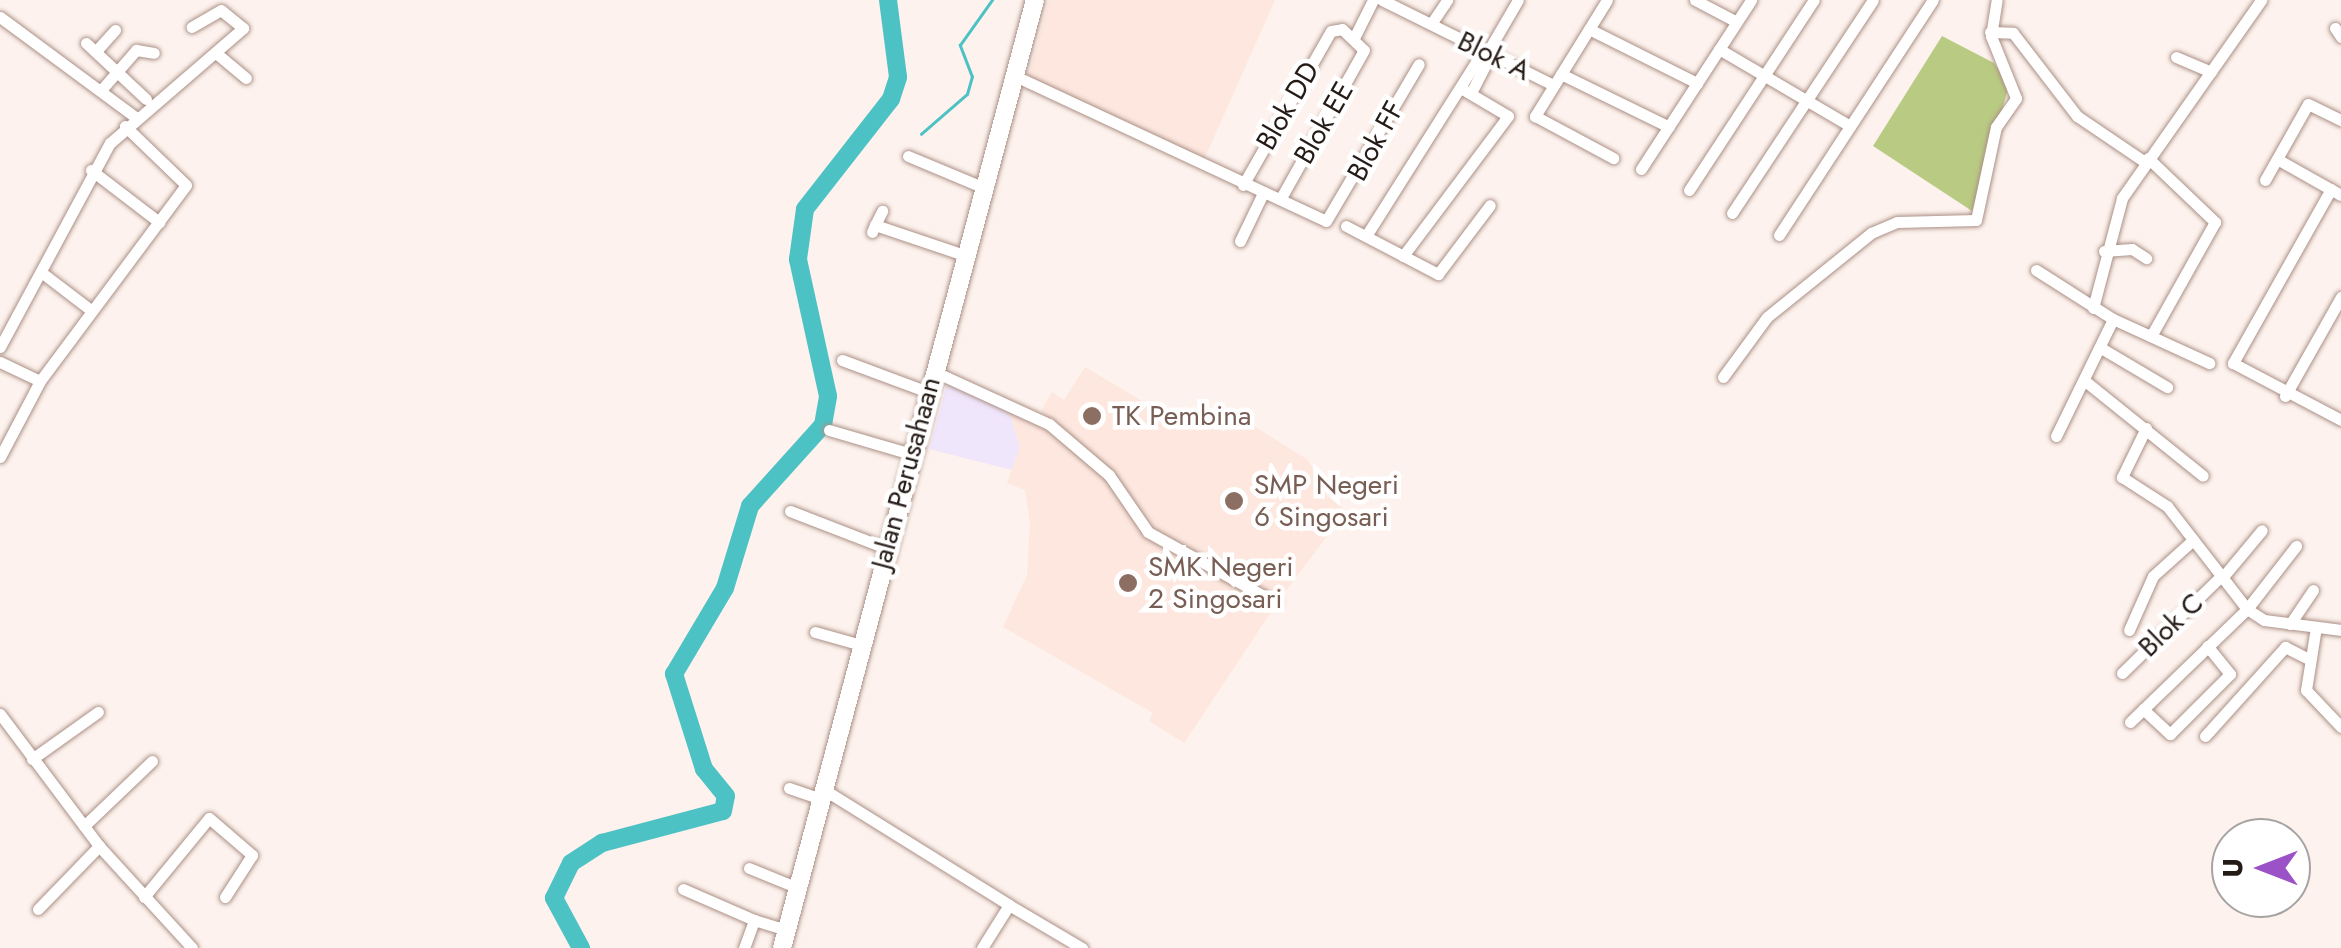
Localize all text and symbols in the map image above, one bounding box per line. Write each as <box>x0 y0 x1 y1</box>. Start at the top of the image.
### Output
street label: Blok A <box>1452 24 1536 88</box>
street label: Blok DD <box>1249 56 1327 156</box>
street label: Blok EE <box>1287 76 1361 170</box>
street label: Blok FF <box>1340 95 1412 187</box>
street label: Jalan Perusahaan <box>864 373 948 573</box>
place label: TK Pembina <box>1112 399 1251 433</box>
marker: TK Pembina <box>1081 405 1103 427</box>
place label: SMP Negeri 6 Singosari <box>1254 468 1399 534</box>
marker: SMP Negeri 6 Singosari <box>1223 490 1245 512</box>
place label: SMK Negeri 2 Singosari <box>1148 550 1294 616</box>
marker: SMK Negeri 2 Singosari <box>1117 572 1139 594</box>
street label: Blok C <box>2132 586 2210 664</box>
north arrow <box>2211 818 2311 918</box>
text: U <box>2212 858 2253 878</box>

